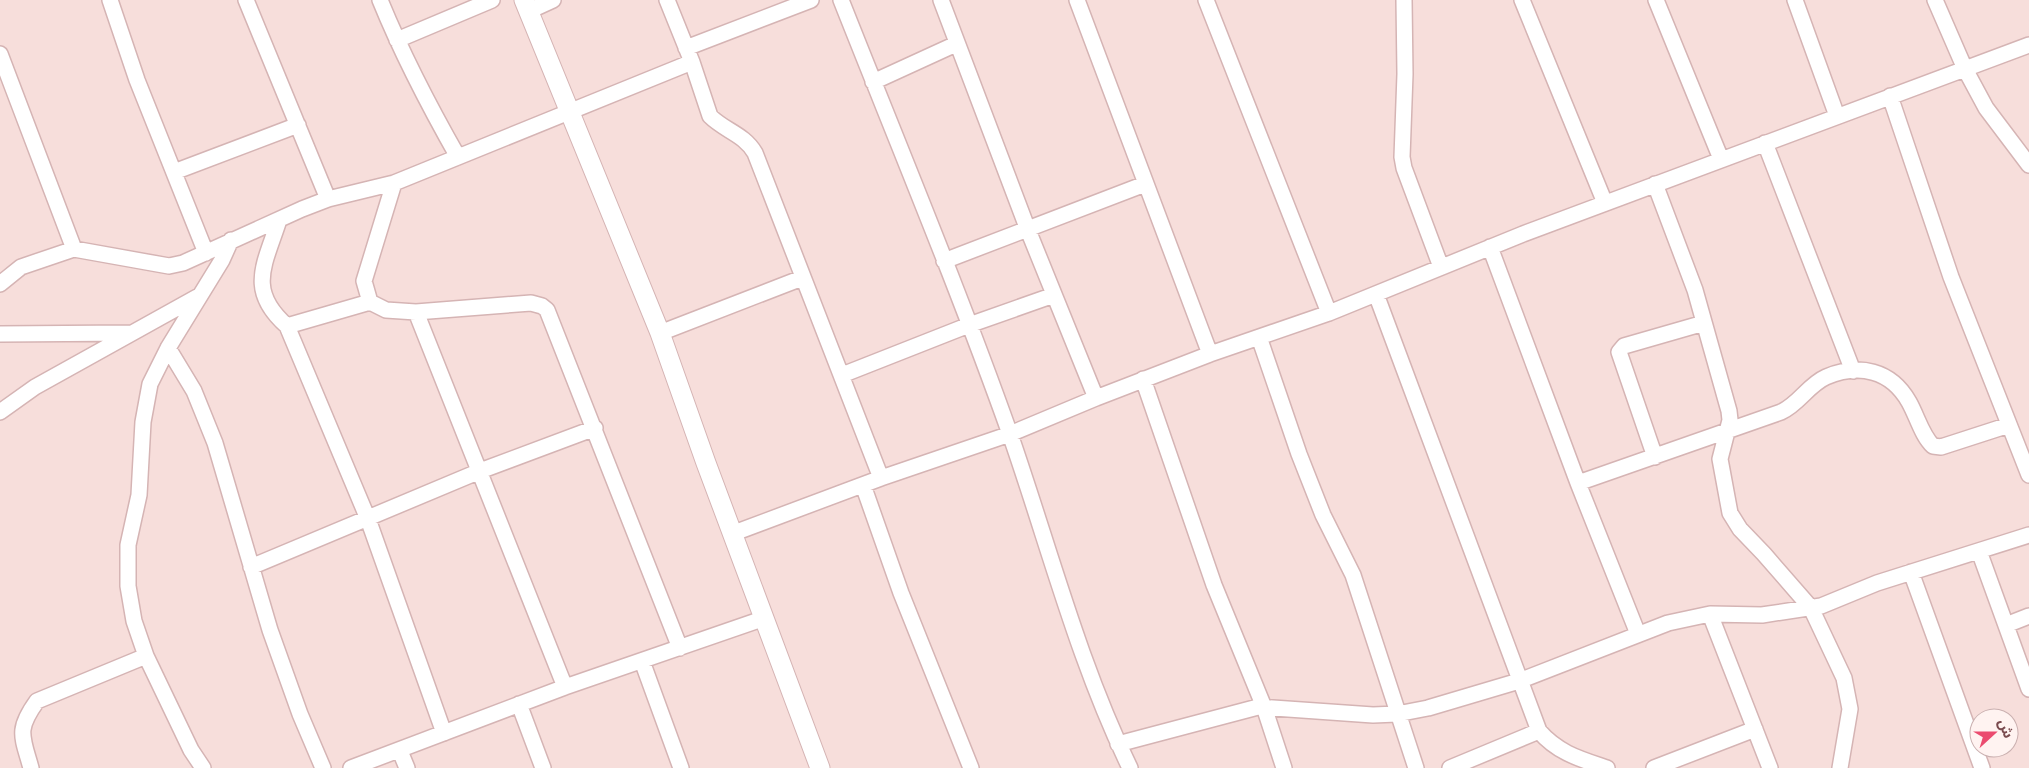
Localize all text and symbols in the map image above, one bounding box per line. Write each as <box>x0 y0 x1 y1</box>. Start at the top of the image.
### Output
north arrow <box>1969 708 2019 758</box>
text: ش <box>1994 716 2019 741</box>

